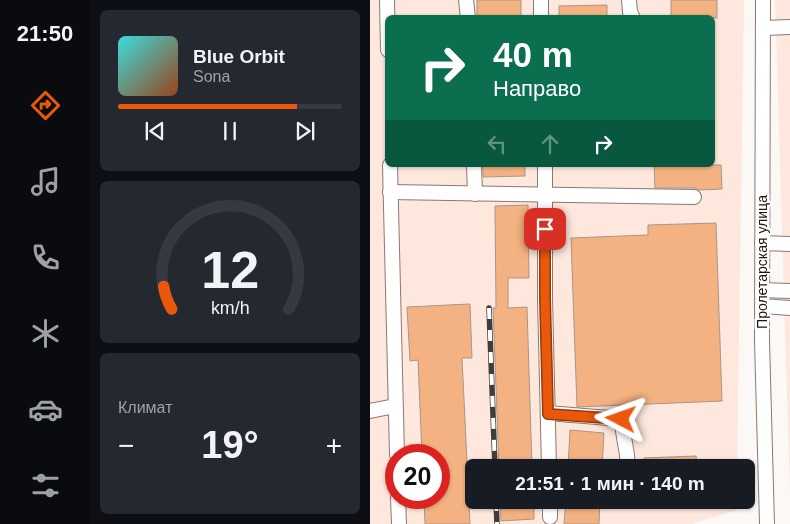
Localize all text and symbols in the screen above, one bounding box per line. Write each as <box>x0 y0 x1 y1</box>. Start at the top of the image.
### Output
text: 21:50 <box>17 21 73 46</box>
icon: right <box>410 35 475 100</box>
text: 40 m <box>493 35 573 74</box>
text: Blue Orbit <box>193 46 285 67</box>
text: Sona <box>193 68 230 85</box>
text: Направо <box>493 76 581 101</box>
icon: directions <box>28 88 63 123</box>
icon: previous <box>141 117 169 145</box>
icon: pause <box>216 117 244 145</box>
icon: next <box>291 117 319 145</box>
icon: left <box>483 130 511 158</box>
icon: ahead <box>536 130 564 158</box>
icon: right <box>589 130 617 158</box>
icon: music <box>28 164 63 199</box>
street label: Пролетарская улица <box>754 195 770 329</box>
pin <box>524 208 566 250</box>
icon: arrive <box>531 215 559 243</box>
icon: phone <box>28 240 63 275</box>
text: 12 <box>201 241 259 299</box>
text: km/h <box>211 298 249 318</box>
icon: climate <box>28 316 63 351</box>
icon: car <box>28 392 63 427</box>
position arrow <box>594 392 646 444</box>
text: Климат <box>118 399 172 416</box>
text: 19° <box>201 424 259 466</box>
text: − <box>118 430 134 461</box>
text: + <box>326 430 342 461</box>
speed limit sign: 20 <box>385 444 450 509</box>
icon: filters <box>28 468 63 503</box>
text: 21:51 · 1 мин · 140 m <box>515 473 705 494</box>

